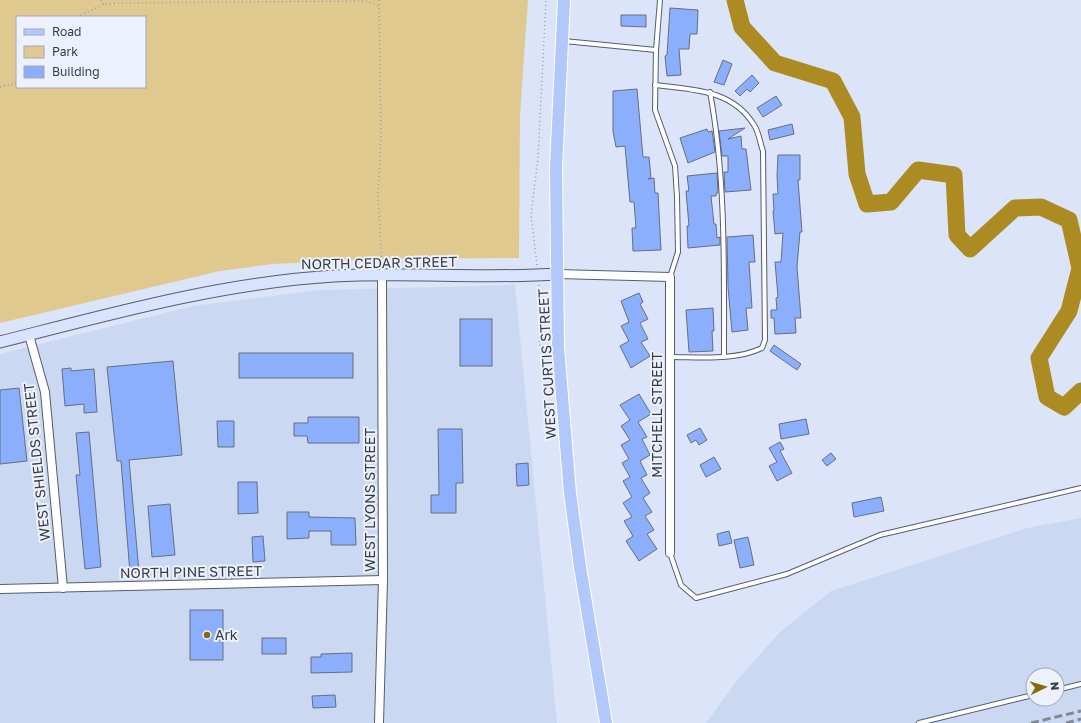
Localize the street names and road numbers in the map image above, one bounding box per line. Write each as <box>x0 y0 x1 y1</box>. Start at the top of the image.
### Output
street label: NORTH CEDAR STREET <box>301 253 457 272</box>
street label: WEST CURTIS STREET <box>534 288 559 440</box>
street label: MITCHELL STREET <box>648 352 665 478</box>
street label: WEST SHIELDS STREET <box>20 382 53 542</box>
street label: WEST LYONS STREET <box>361 428 378 572</box>
street label: NORTH PINE STREET <box>120 562 263 581</box>

